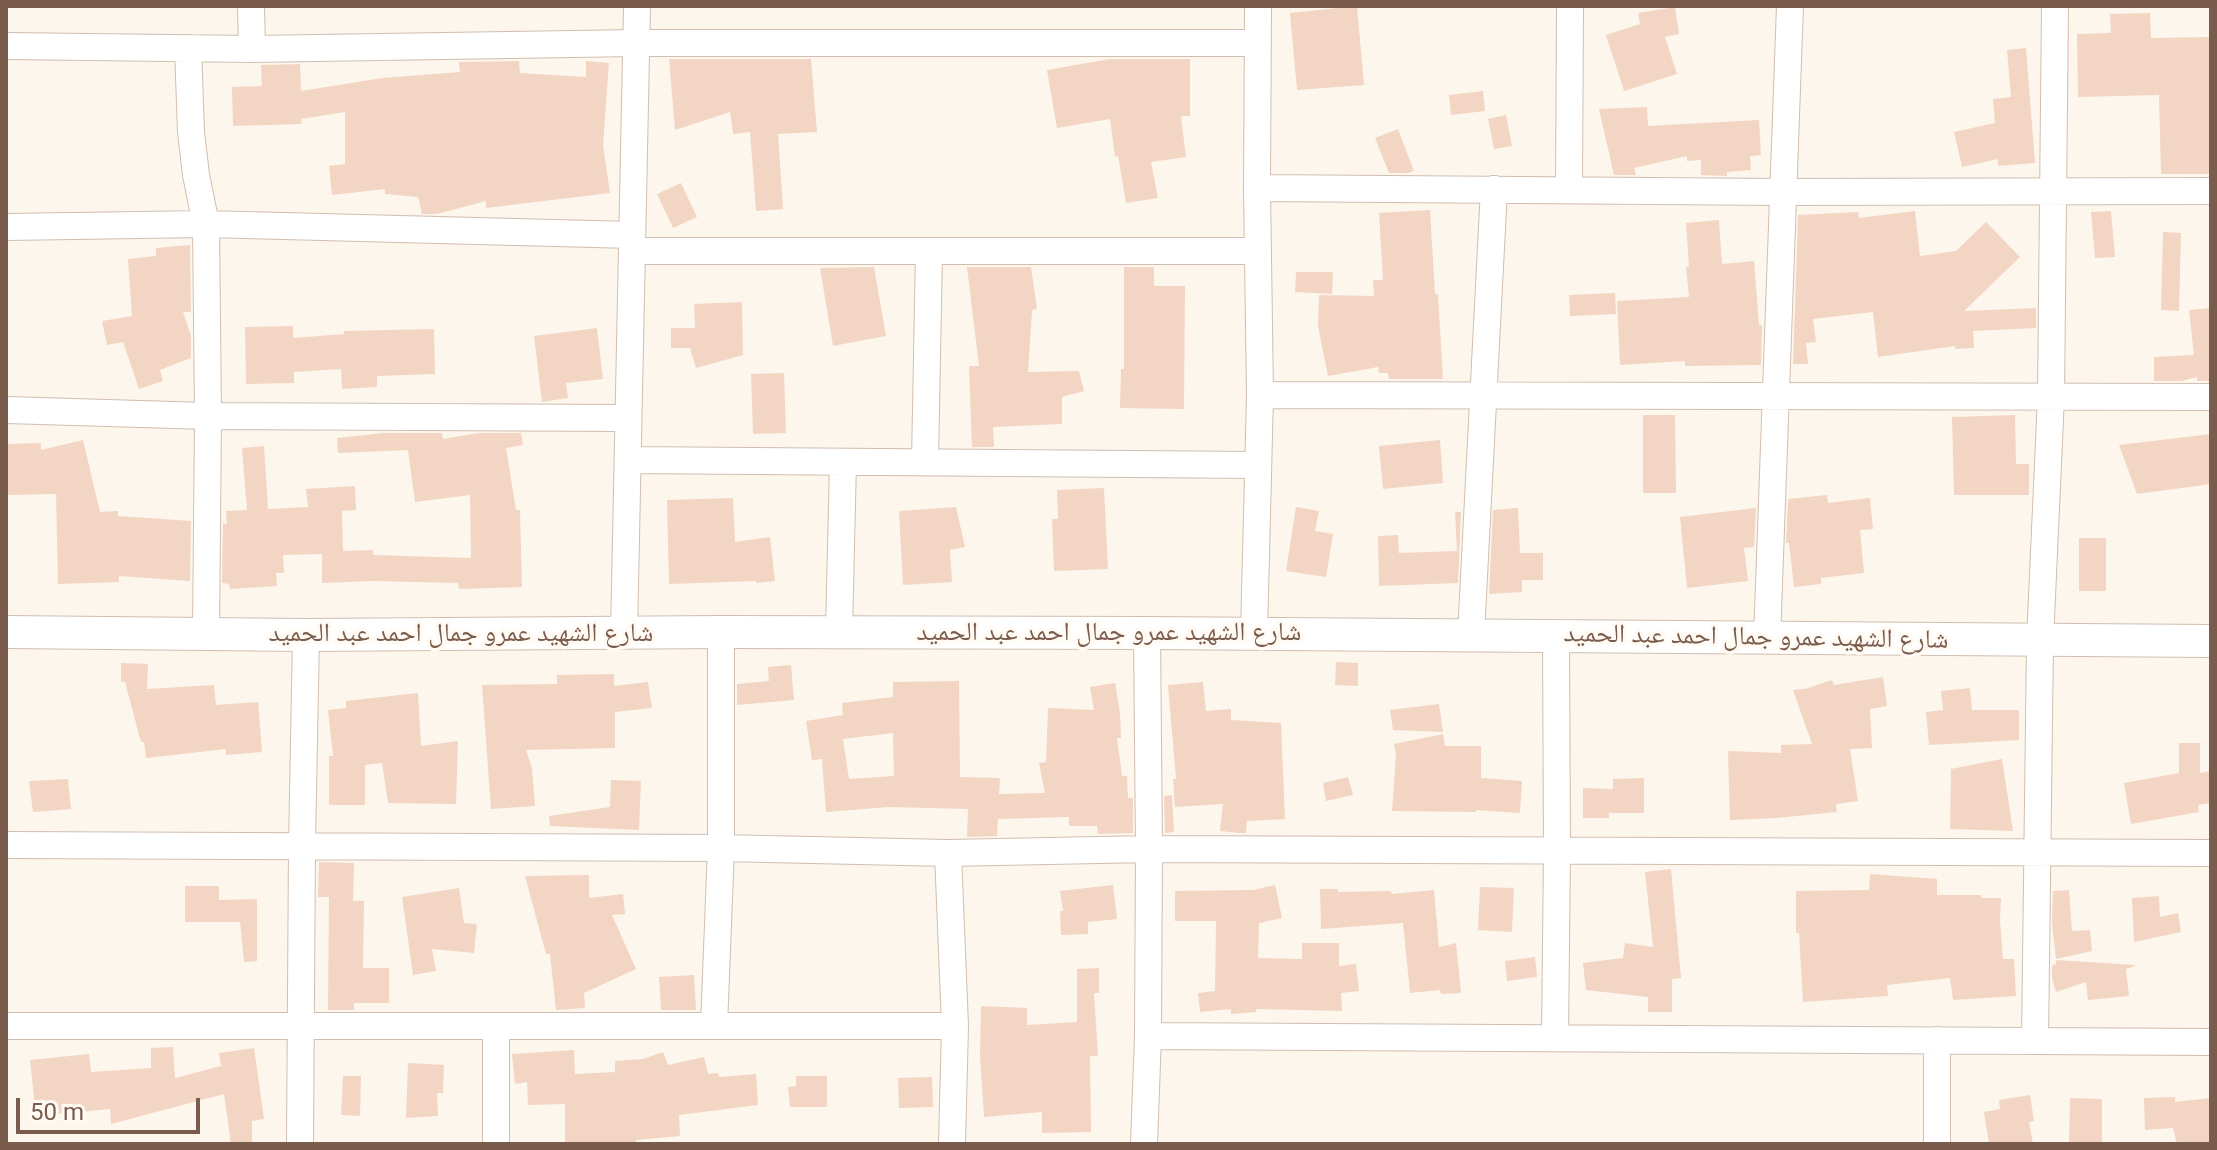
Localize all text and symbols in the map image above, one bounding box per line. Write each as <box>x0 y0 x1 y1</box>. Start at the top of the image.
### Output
street label: شارع الشهيد عمرو جمال احمد عبد الحميد <box>917 617 1301 649</box>
street label: شارع الشهيد عمرو جمال احمد عبد الحميد <box>269 618 653 650</box>
street label: شارع الشهيد عمرو جمال احمد عبد الحميد <box>1563 619 1949 657</box>
scale bar <box>20 1082 204 1132</box>
text: 50 m <box>30 1098 84 1126</box>

